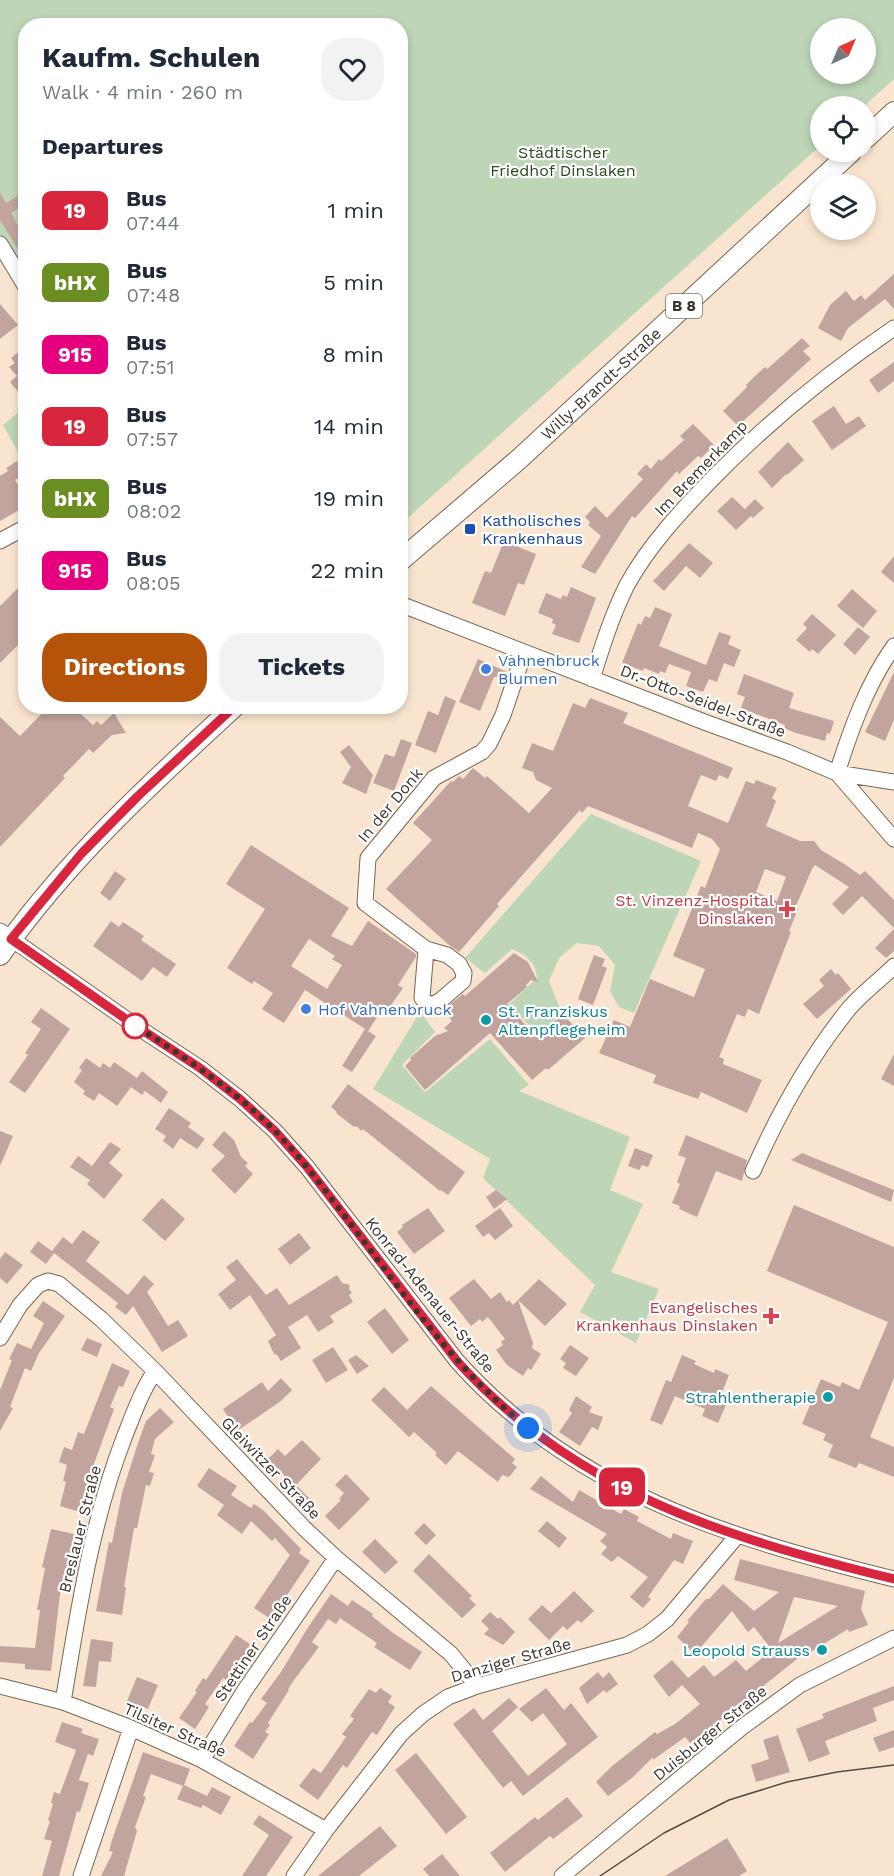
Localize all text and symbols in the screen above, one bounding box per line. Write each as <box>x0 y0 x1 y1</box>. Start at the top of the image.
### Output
north arrow <box>810 18 876 84</box>
map controls <box>810 18 876 240</box>
button: heart <box>321 38 384 101</box>
text: Kaufm. Schulen <box>42 41 260 74</box>
text: Walk · 4 min · 260 m <box>42 80 243 104</box>
button: locate <box>810 96 876 162</box>
text: Departures <box>42 134 163 159</box>
park label: Städtischer Friedhof Dinslaken <box>490 143 636 180</box>
button: layers <box>810 174 876 240</box>
text: Bus <box>126 186 166 211</box>
text: 19 <box>64 198 86 223</box>
text: 1 min <box>327 198 384 223</box>
text: 07:44 <box>126 211 180 235</box>
text: Bus <box>127 258 167 283</box>
text: bHX <box>54 270 97 295</box>
text: 5 min <box>323 270 384 295</box>
text: 07:48 <box>127 283 180 307</box>
road number: B 8 <box>666 294 702 318</box>
street label: Willy-Brandt-Straße <box>537 323 665 444</box>
text: Bus <box>126 330 166 355</box>
text: 915 <box>58 342 92 367</box>
text: 8 min <box>323 342 384 367</box>
text: 07:51 <box>126 355 175 379</box>
text: Bus <box>126 402 166 427</box>
text: 19 <box>64 414 86 439</box>
text: 14 min <box>314 414 384 439</box>
street label: Im Bremerkamp <box>651 416 751 520</box>
text: 07:57 <box>126 427 178 451</box>
text: Bus <box>127 474 167 499</box>
text: bHX <box>54 486 97 511</box>
text: 19 min <box>314 486 384 511</box>
text: 08:02 <box>127 499 181 523</box>
place label: Katholisches Krankenhaus <box>482 511 583 548</box>
marker: Katholisches Krankenhaus <box>463 522 477 536</box>
text: Bus <box>126 546 166 571</box>
text: 915 <box>58 558 92 583</box>
text: 22 min <box>310 558 384 583</box>
text: 08:05 <box>126 571 181 595</box>
button: Directions <box>42 633 207 702</box>
button: Tickets <box>219 633 384 702</box>
place label: Vahnenbruck Blumen <box>498 651 600 688</box>
street label: Dr.-Otto-Seidel-Straße <box>618 661 788 741</box>
marker: Vahnenbruck Blumen <box>479 662 493 676</box>
street label: In der Donk <box>353 764 427 846</box>
place label: St. Vinzenz-Hospital Dinslaken <box>615 891 774 928</box>
marker: St. Vinzenz-Hospital Dinslaken <box>778 900 796 918</box>
place label: Hof Vahnenbruck <box>318 1000 452 1019</box>
marker: Hof Vahnenbruck <box>299 1002 313 1016</box>
place label: St. Franziskus Altenpflegeheim <box>498 1002 626 1039</box>
unlabelled marker <box>122 1013 148 1039</box>
marker: St. Franziskus Altenpflegeheim <box>479 1013 493 1027</box>
street label: Konrad-Adenauer-Straße <box>361 1213 499 1377</box>
place label: Evangelisches Krankenhaus Dinslaken <box>576 1298 758 1335</box>
marker: Evangelisches Krankenhaus Dinslaken <box>762 1307 780 1325</box>
place label: Strahlentherapie <box>685 1388 816 1407</box>
marker: Strahlentherapie <box>821 1390 835 1404</box>
street label: Gleiwitzer Straße <box>217 1413 325 1523</box>
your location <box>513 1413 543 1443</box>
street label: Breslauer Straße <box>55 1463 105 1595</box>
line badge: 19 <box>595 1468 649 1506</box>
text: 19 <box>611 1475 633 1500</box>
street label: Stettiner Straße <box>210 1591 296 1705</box>
street label: Danziger Straße <box>449 1634 573 1686</box>
place label: Leopold Strauss <box>683 1641 810 1660</box>
marker: Leopold Strauss <box>815 1643 829 1657</box>
street label: Duisburger Straße <box>649 1681 771 1785</box>
street label: Tilsiter Straße <box>121 1699 229 1761</box>

